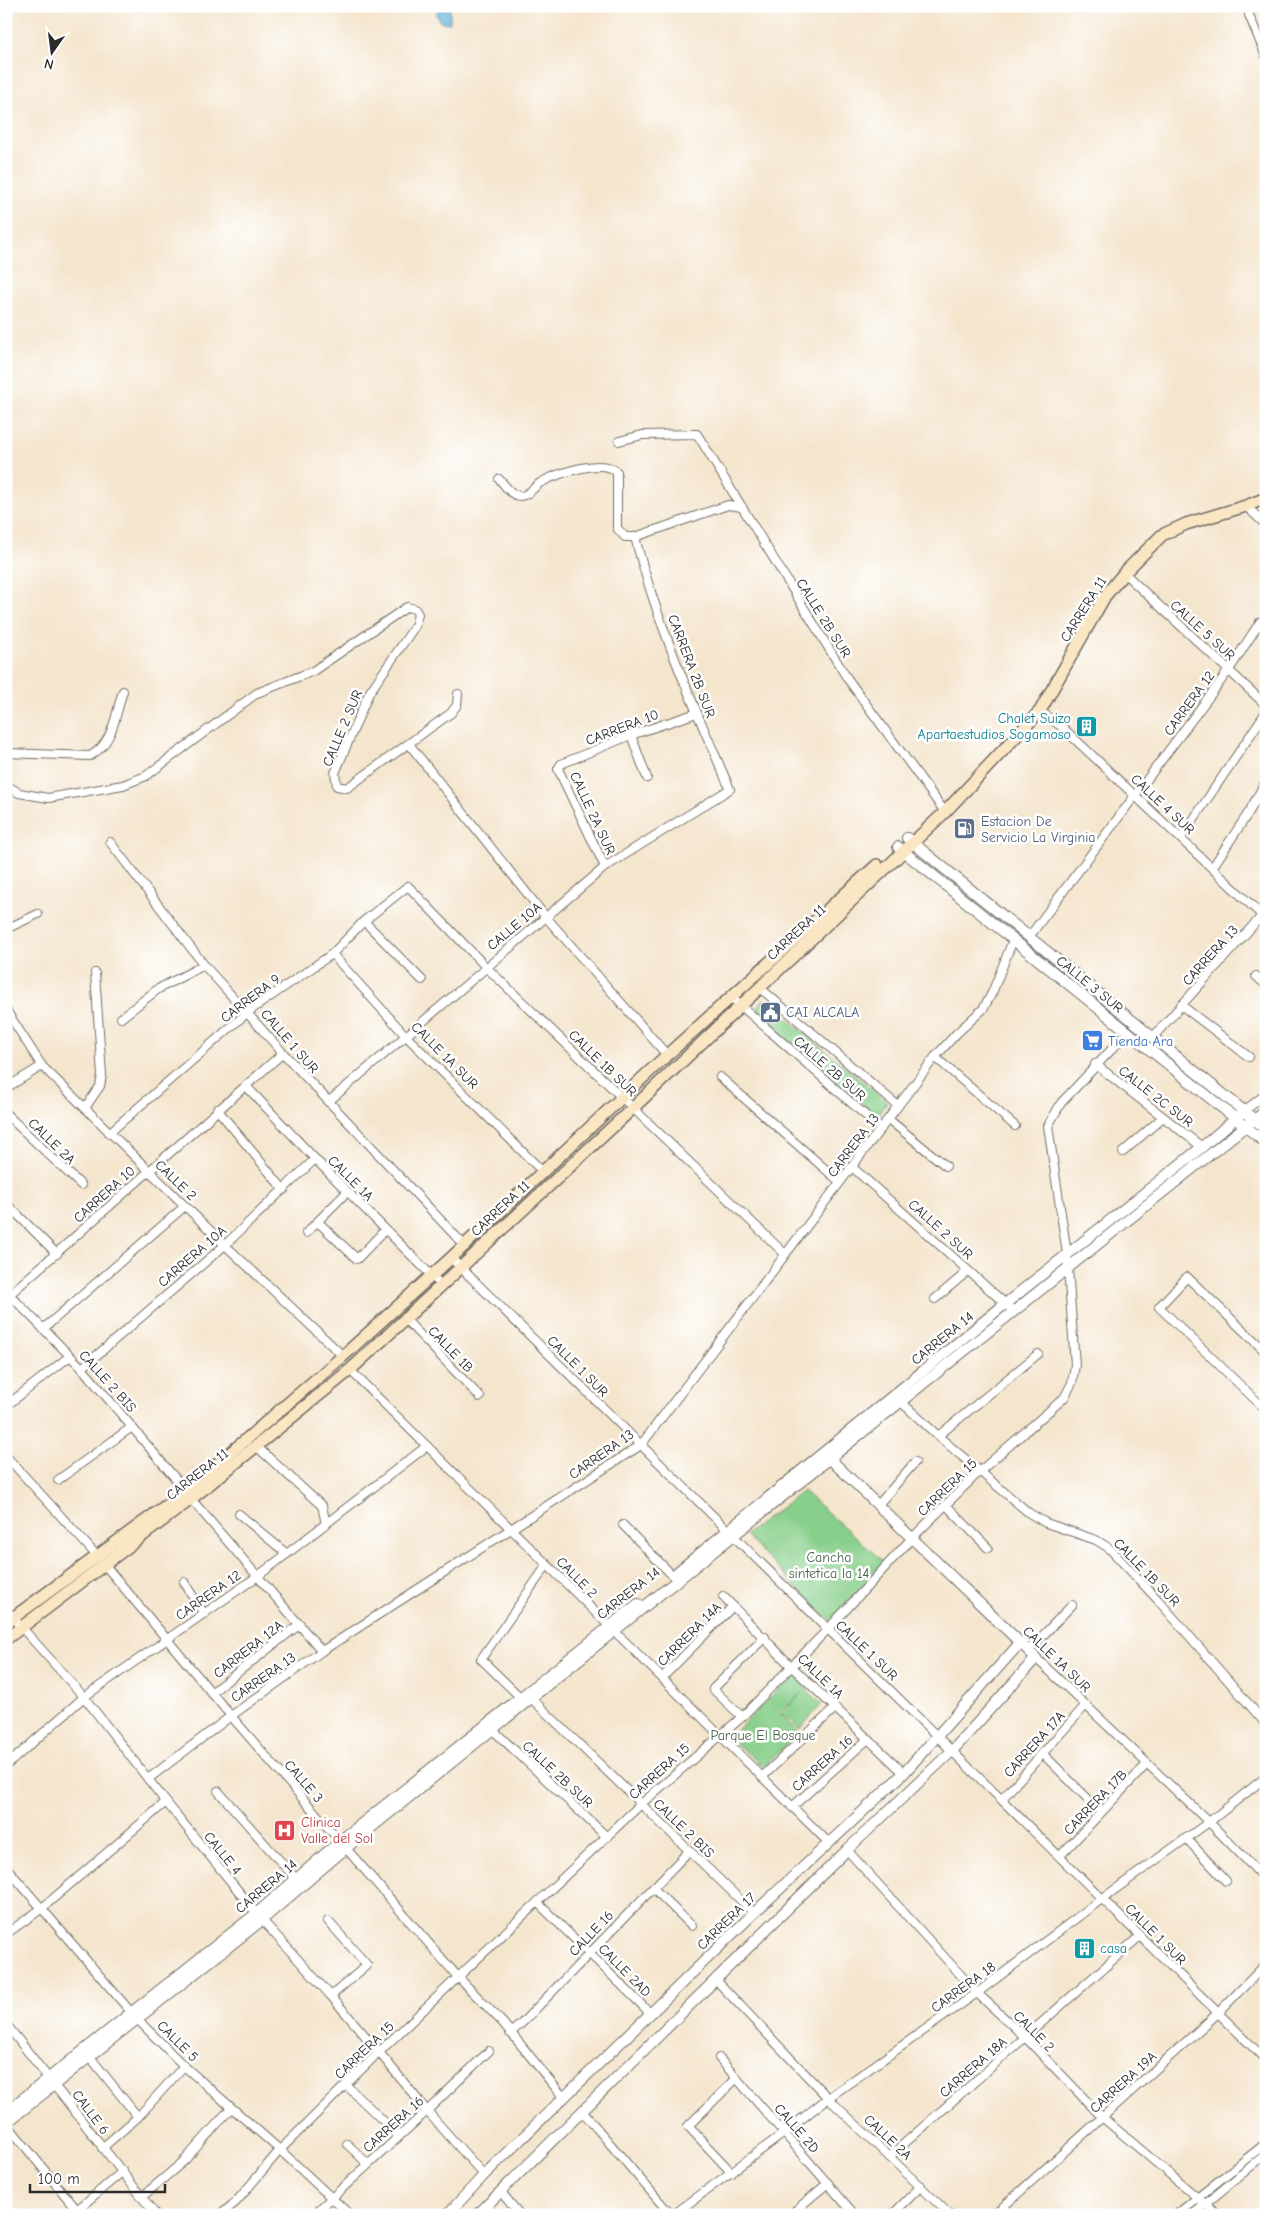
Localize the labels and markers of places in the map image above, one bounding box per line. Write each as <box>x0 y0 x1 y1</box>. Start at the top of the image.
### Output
place label: Chalet Suizo Apartaestudios Sogamoso <box>918 710 1071 743</box>
building icon: Chalet Suizo Apartaestudios Sogamoso <box>1075 714 1099 738</box>
place label: Estacion De Servicio La Virginia <box>981 813 1096 846</box>
fuel station icon: Estacion De Servicio La Virginia <box>953 817 977 841</box>
public building icon: CAI ALCALA <box>758 1000 782 1024</box>
place label: CAI ALCALA <box>786 1004 859 1021</box>
supermarket icon: Tienda Ara <box>1080 1029 1104 1053</box>
place label: Tienda Ara <box>1108 1033 1173 1050</box>
place label: Clinica Valle del Sol <box>301 1814 373 1847</box>
hospital icon: Clinica Valle del Sol <box>273 1818 297 1842</box>
building icon: casa <box>1072 1936 1096 1960</box>
place label: casa <box>1100 1940 1127 1957</box>

